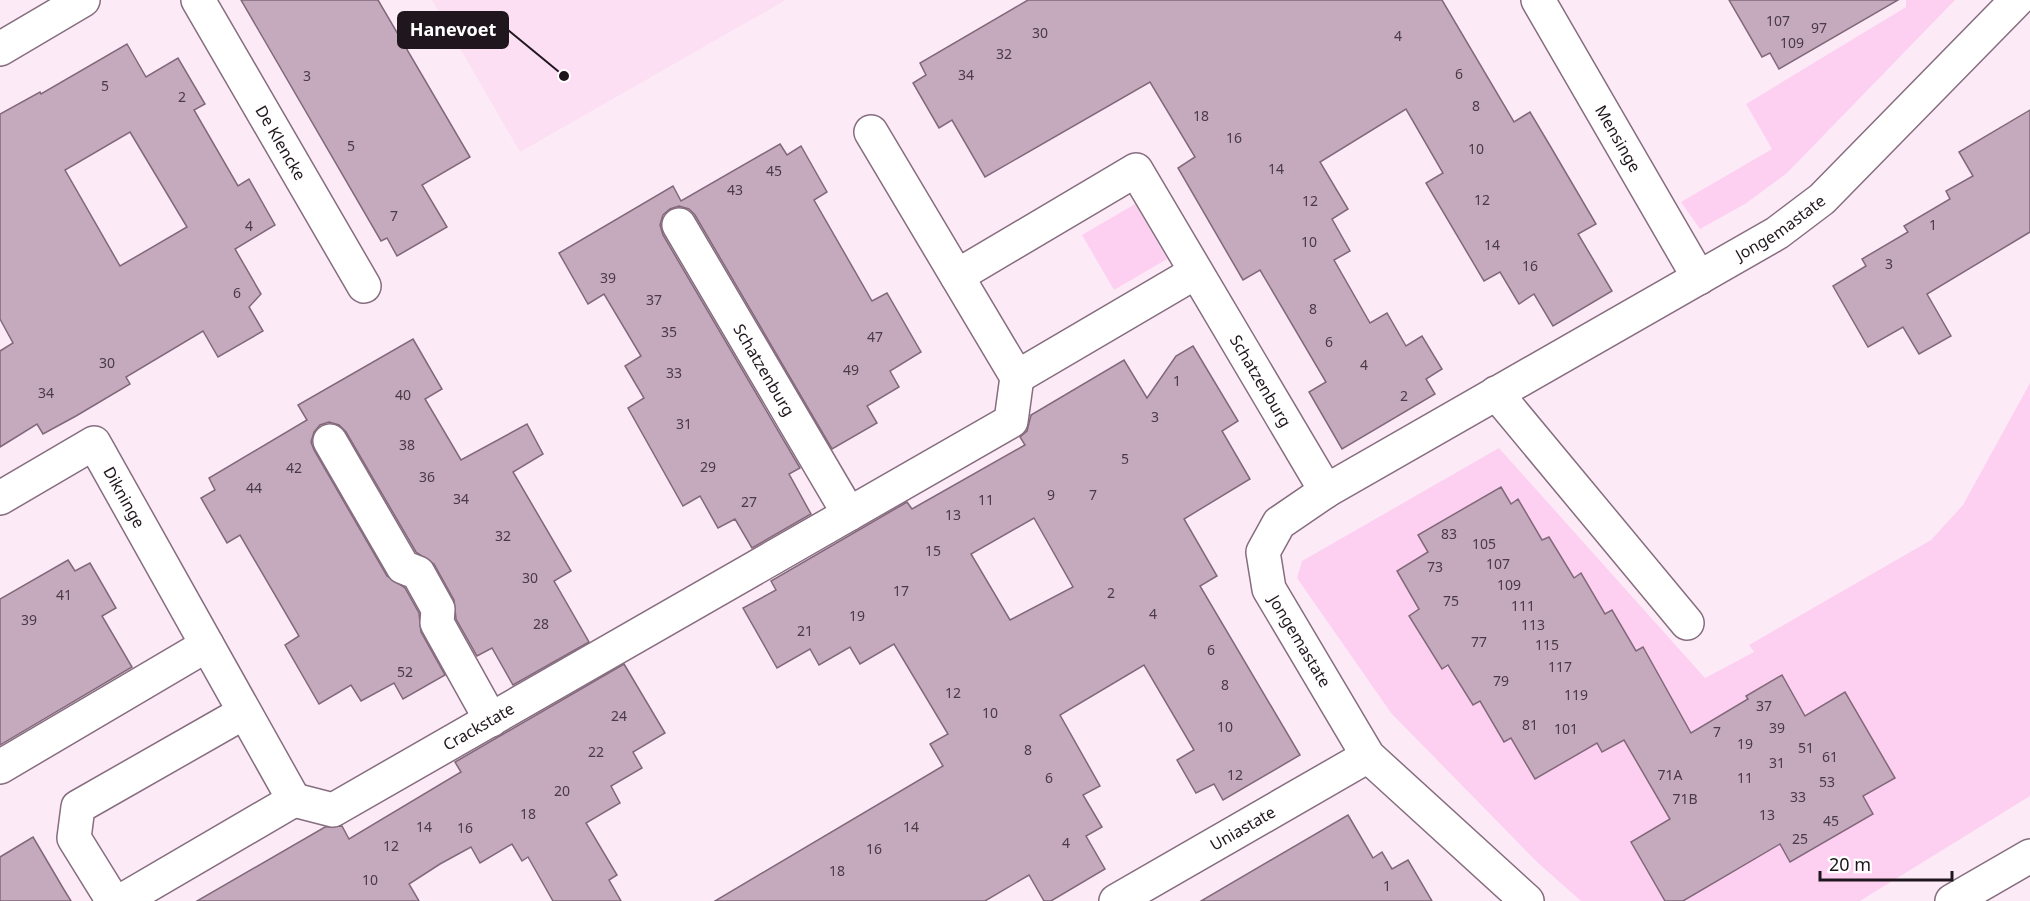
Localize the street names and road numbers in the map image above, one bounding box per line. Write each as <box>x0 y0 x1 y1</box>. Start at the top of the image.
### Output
street label: De Klencke <box>250 101 311 184</box>
street label: Mensinge <box>1590 101 1646 176</box>
street label: Jongemastate <box>1730 189 1830 267</box>
street label: Schatzenburg <box>728 320 800 420</box>
street label: Schatzenburg <box>1225 331 1297 431</box>
street label: Dikninge <box>98 462 150 532</box>
street label: Jongemastate <box>1263 589 1336 691</box>
street label: Crackstate <box>439 697 518 756</box>
street label: Uniastate <box>1206 801 1279 856</box>

